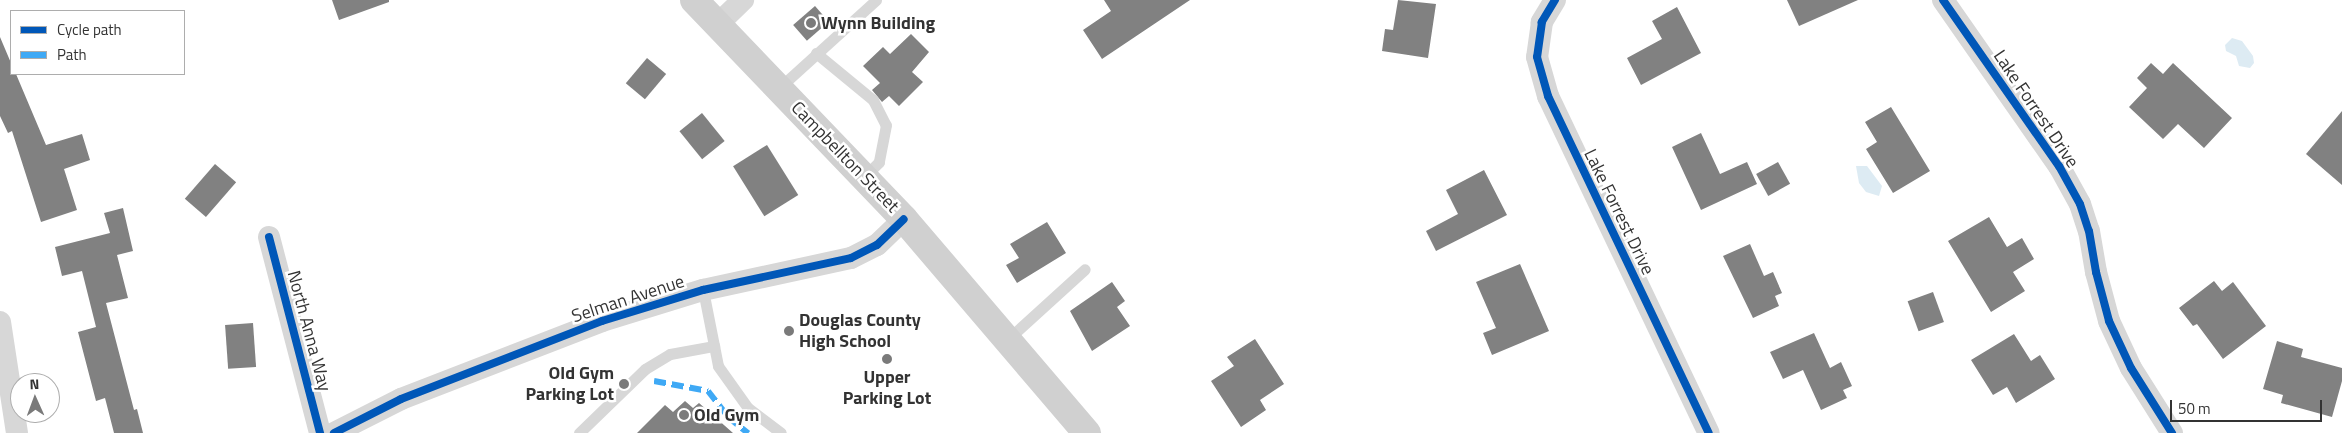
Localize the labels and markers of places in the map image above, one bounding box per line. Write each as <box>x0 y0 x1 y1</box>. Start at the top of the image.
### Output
place label: Wynn Building <box>821 12 935 34</box>
marker: Wynn Building <box>805 17 817 29</box>
place label: Douglas County High School <box>799 310 921 352</box>
marker: Douglas County High School <box>783 325 795 337</box>
marker: Upper Parking Lot <box>881 353 893 365</box>
place label: Old Gym Parking Lot <box>526 363 614 406</box>
place label: Upper Parking Lot <box>843 367 931 409</box>
marker: Old Gym Parking Lot <box>618 378 630 390</box>
place label: Old Gym <box>694 404 759 426</box>
marker: Old Gym <box>678 409 690 421</box>

